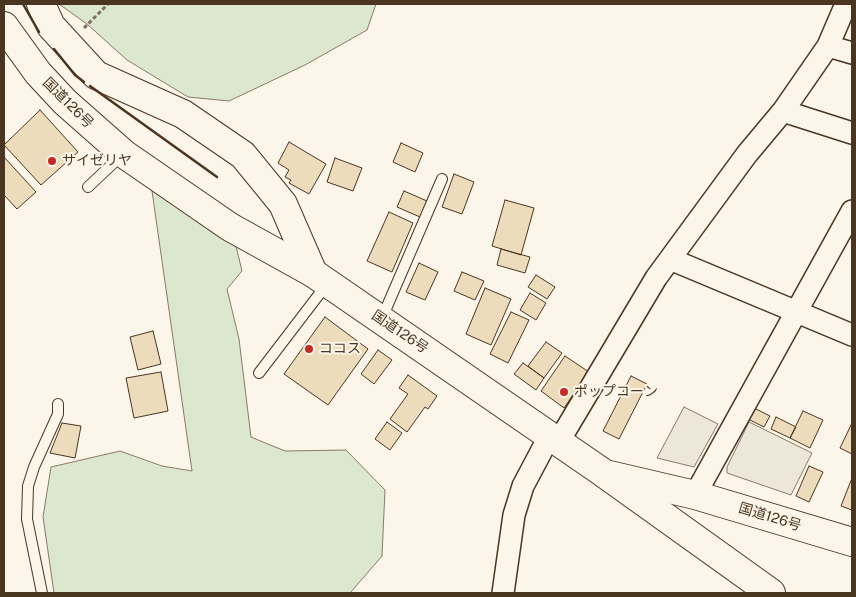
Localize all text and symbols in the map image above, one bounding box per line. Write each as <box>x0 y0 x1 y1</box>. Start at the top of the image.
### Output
street label: 国道126号 <box>39 74 97 132</box>
place label: サイゼリヤ <box>62 153 132 169</box>
marker: サイゼリヤ <box>46 155 58 167</box>
street label: 国道126号 <box>368 307 432 357</box>
place label: ココス <box>319 341 361 357</box>
marker: ココス <box>303 343 315 355</box>
place label: ポップコーン <box>574 384 658 400</box>
marker: ポップコーン <box>558 386 570 398</box>
street label: 国道126号 <box>737 500 803 534</box>

